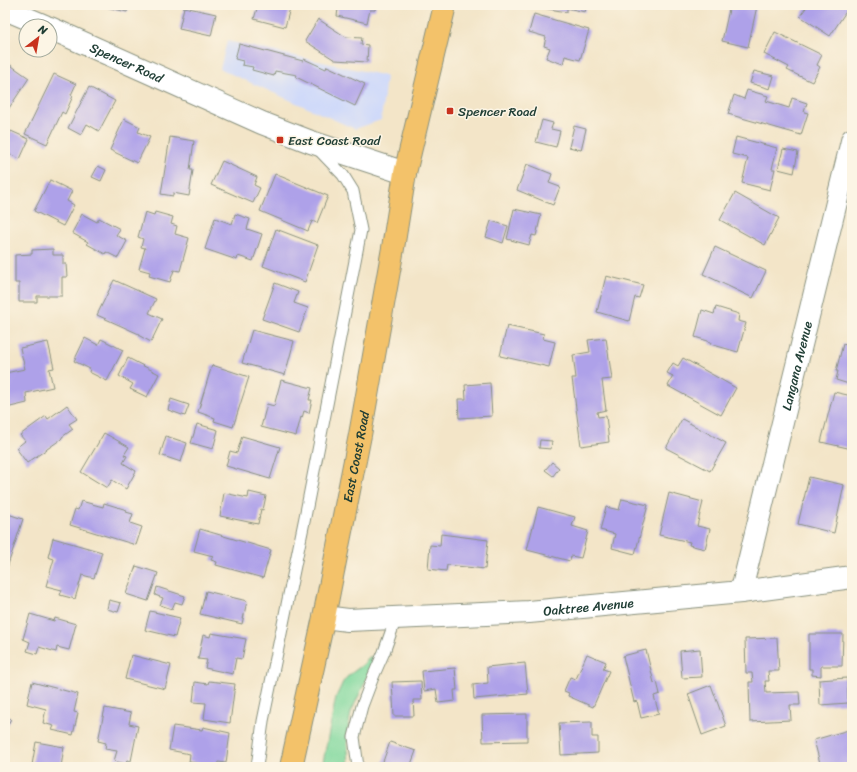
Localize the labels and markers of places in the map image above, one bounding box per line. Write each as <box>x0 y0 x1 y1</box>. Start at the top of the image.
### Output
place label: Spencer Road <box>458 100 537 123</box>
marker: Spencer Road <box>445 106 455 116</box>
place label: East Coast Road <box>288 129 381 152</box>
marker: East Coast Road <box>275 135 285 145</box>

